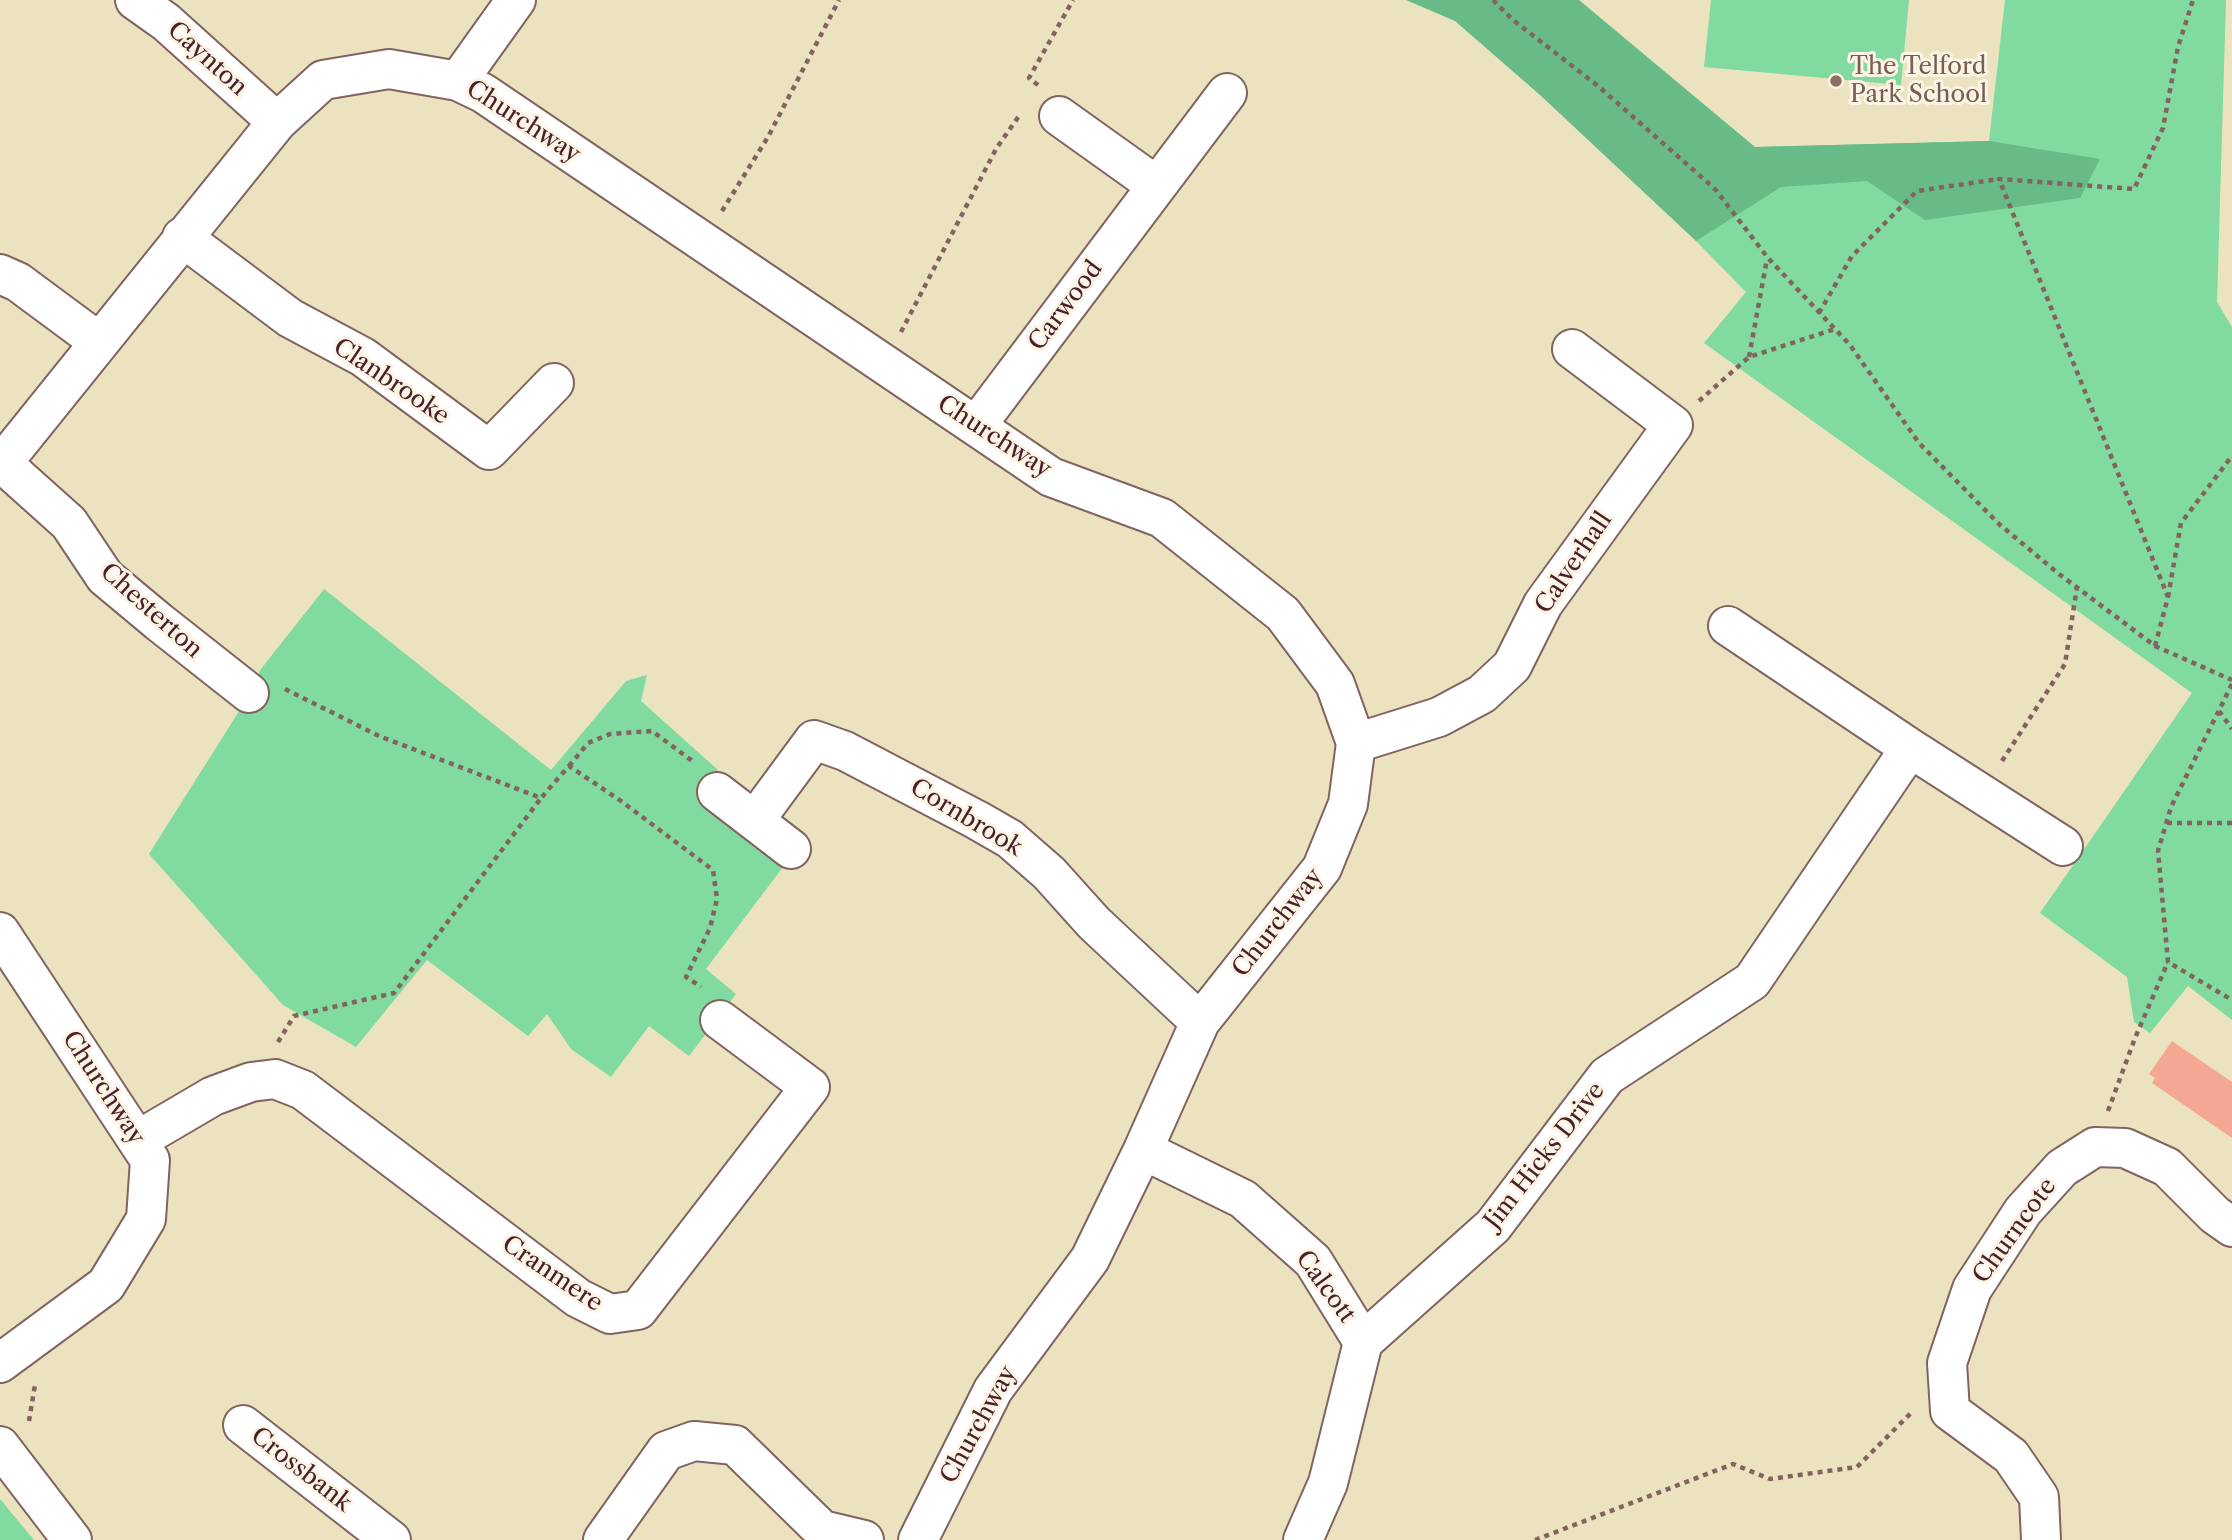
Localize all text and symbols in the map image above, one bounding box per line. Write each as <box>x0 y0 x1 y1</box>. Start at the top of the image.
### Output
street label: Caynton <box>161 16 253 102</box>
place label: The Telford Park School <box>1850 53 1987 109</box>
marker: The Telford Park School <box>1828 73 1844 89</box>
street label: Churchway <box>461 75 585 169</box>
street label: Carwood <box>1023 256 1109 356</box>
street label: Clanbrooke <box>328 333 454 431</box>
street label: Churchway <box>932 390 1056 484</box>
street label: Calverhall <box>1530 507 1618 619</box>
street label: Chesterton <box>94 558 208 664</box>
street label: Cornbrook <box>905 773 1027 863</box>
street label: Churchway <box>1227 863 1329 983</box>
street label: Churchway <box>56 1026 150 1150</box>
street label: Jim Hicks Drive <box>1479 1077 1611 1235</box>
street label: Churncote <box>1967 1173 2063 1289</box>
street label: Cranmere <box>496 1230 608 1318</box>
street label: Calcott <box>1289 1245 1361 1329</box>
street label: Churchway <box>935 1361 1023 1489</box>
street label: Crossbank <box>245 1422 357 1518</box>

